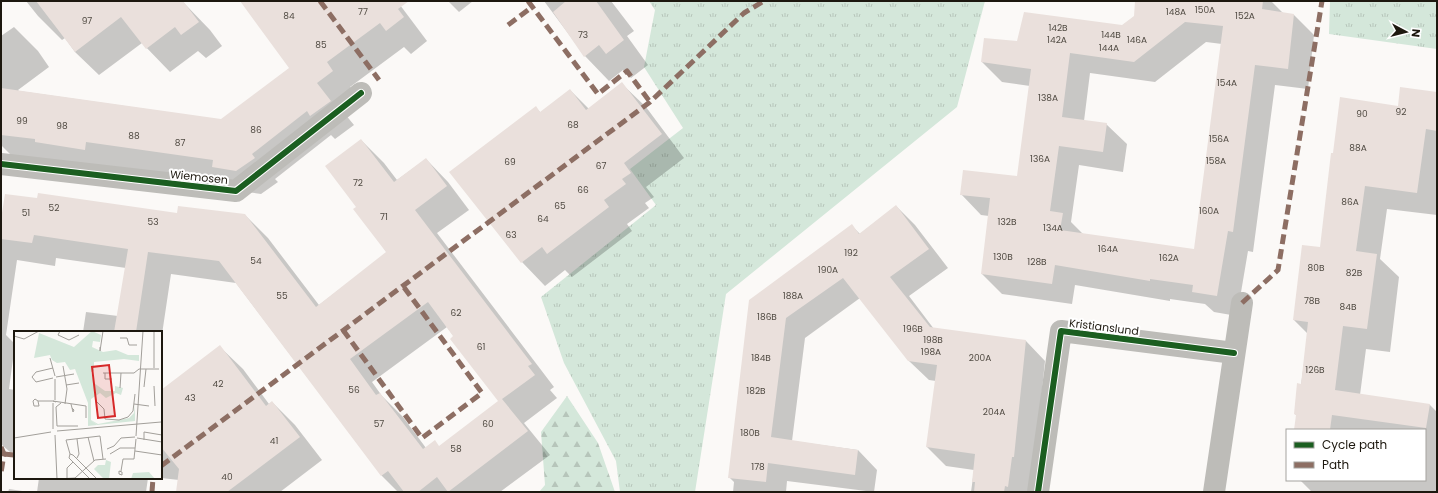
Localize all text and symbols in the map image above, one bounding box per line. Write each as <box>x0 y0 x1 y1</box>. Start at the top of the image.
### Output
house number: 150A <box>1195 4 1215 16</box>
house number: 77 <box>358 6 368 18</box>
house number: 148A <box>1166 6 1186 18</box>
house number: 84 <box>283 10 295 22</box>
house number: 152A <box>1235 10 1255 22</box>
north arrow <box>1386 12 1426 52</box>
house number: 97 <box>82 15 92 27</box>
house number: 142B <box>1048 22 1068 34</box>
text: N <box>1407 28 1424 38</box>
house number: 73 <box>578 29 588 41</box>
house number: 144B <box>1101 29 1121 41</box>
house number: 142A <box>1047 34 1067 46</box>
house number: 146A <box>1127 34 1147 46</box>
house number: 85 <box>315 39 327 51</box>
house number: 144A <box>1099 42 1119 54</box>
house number: 154A <box>1217 77 1237 89</box>
house number: 138A <box>1038 92 1058 104</box>
house number: 92 <box>1396 106 1406 118</box>
house number: 90 <box>1356 108 1368 120</box>
house number: 99 <box>16 115 28 127</box>
house number: 68 <box>567 119 579 131</box>
house number: 98 <box>56 120 68 132</box>
house number: 86 <box>250 124 262 136</box>
house number: 88 <box>128 130 140 142</box>
house number: 156A <box>1209 133 1229 145</box>
house number: 87 <box>175 137 185 149</box>
house number: 88A <box>1349 142 1367 154</box>
house number: 136A <box>1030 153 1050 165</box>
house number: 158A <box>1206 155 1226 167</box>
house number: 69 <box>504 156 516 168</box>
house number: 67 <box>596 160 606 172</box>
street label: Wiemosen <box>169 166 229 188</box>
house number: 72 <box>353 177 363 189</box>
house number: 66 <box>577 184 589 196</box>
house number: 86A <box>1341 196 1359 208</box>
house number: 65 <box>554 200 566 212</box>
house number: 52 <box>49 202 59 214</box>
house number: 160A <box>1199 205 1219 217</box>
house number: 51 <box>22 207 30 219</box>
house number: 71 <box>380 211 388 223</box>
house number: 64 <box>537 213 549 225</box>
house number: 53 <box>148 216 158 228</box>
house number: 132B <box>998 216 1017 228</box>
house number: 134A <box>1043 222 1063 234</box>
house number: 63 <box>505 229 517 241</box>
house number: 164A <box>1098 243 1118 255</box>
house number: 192 <box>844 247 858 259</box>
house number: 130B <box>993 251 1013 263</box>
house number: 162A <box>1159 252 1179 264</box>
house number: 54 <box>250 255 262 267</box>
house number: 128B <box>1027 256 1047 268</box>
house number: 80B <box>1308 262 1325 274</box>
house number: 190A <box>818 264 838 276</box>
house number: 82B <box>1346 267 1363 279</box>
house number: 55 <box>276 290 288 302</box>
house number: 188A <box>783 290 803 302</box>
house number: 78B <box>1304 295 1321 307</box>
house number: 84B <box>1340 301 1357 313</box>
house number: 62 <box>451 307 461 319</box>
house number: 186B <box>757 311 777 323</box>
street label: Kristianslund <box>1068 315 1140 339</box>
house number: 196B <box>903 323 923 335</box>
inset map <box>14 331 162 479</box>
house number: 198B <box>923 334 943 346</box>
house number: 61 <box>477 341 485 353</box>
house number: 198A <box>921 346 941 358</box>
house number: 184B <box>751 352 771 364</box>
house number: 200A <box>969 352 991 364</box>
house number: 126B <box>1305 364 1325 376</box>
house number: 42 <box>213 378 223 390</box>
house number: 56 <box>348 384 360 396</box>
house number: 182B <box>746 385 766 397</box>
house number: 43 <box>185 392 195 404</box>
house number: 204A <box>983 406 1005 418</box>
house number: 57 <box>374 418 384 430</box>
house number: 60 <box>482 418 494 430</box>
house number: 180B <box>740 427 760 439</box>
legend <box>1286 429 1426 481</box>
house number: 41 <box>270 435 278 447</box>
text: Cycle path <box>1322 436 1387 453</box>
house number: 58 <box>450 443 462 455</box>
text: Path <box>1322 456 1349 473</box>
house number: 178 <box>751 461 765 473</box>
house number: 40 <box>221 471 233 483</box>

